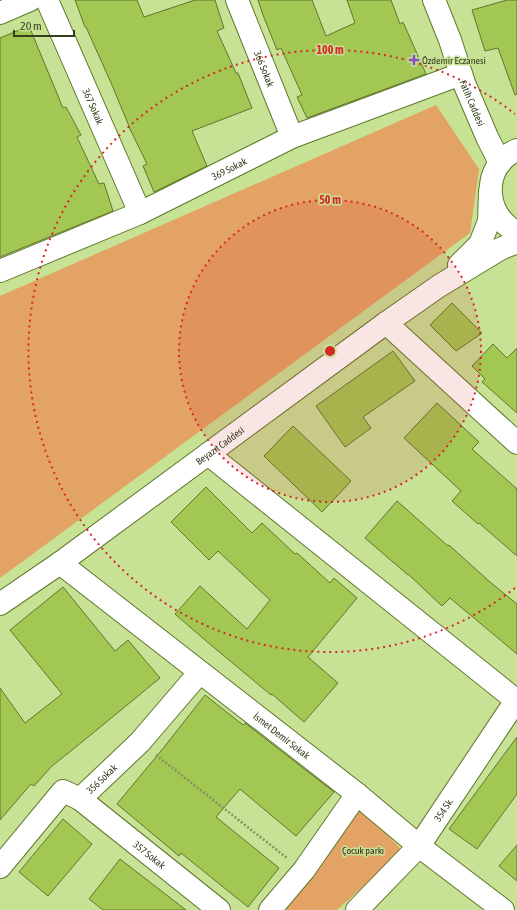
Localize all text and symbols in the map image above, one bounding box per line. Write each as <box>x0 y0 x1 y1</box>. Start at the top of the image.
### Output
scale bar <box>14 12 74 38</box>
text: 20 m <box>20 19 42 33</box>
text: 100 m <box>316 43 344 57</box>
street label: 366 Sokak <box>252 49 277 89</box>
marker: Özdemir Eczanesi <box>409 55 419 65</box>
place label: Özdemir Eczanesi <box>422 55 486 66</box>
street label: Fatih Caddesi <box>458 79 487 128</box>
street label: 367 Sokak <box>81 87 106 126</box>
street label: 369 Sokak <box>210 155 249 182</box>
text: 50 m <box>319 193 341 207</box>
centre of rings <box>323 344 337 358</box>
street label: Beyazıt Caddesi <box>193 424 246 467</box>
street label: İsmet Demir Sokak <box>251 710 313 761</box>
street label: 356 Sokak <box>84 761 119 796</box>
street label: 354 Sk. <box>432 795 455 823</box>
street label: 357 Sokak <box>131 838 168 871</box>
park label: Çocuk parkı <box>342 845 384 856</box>

